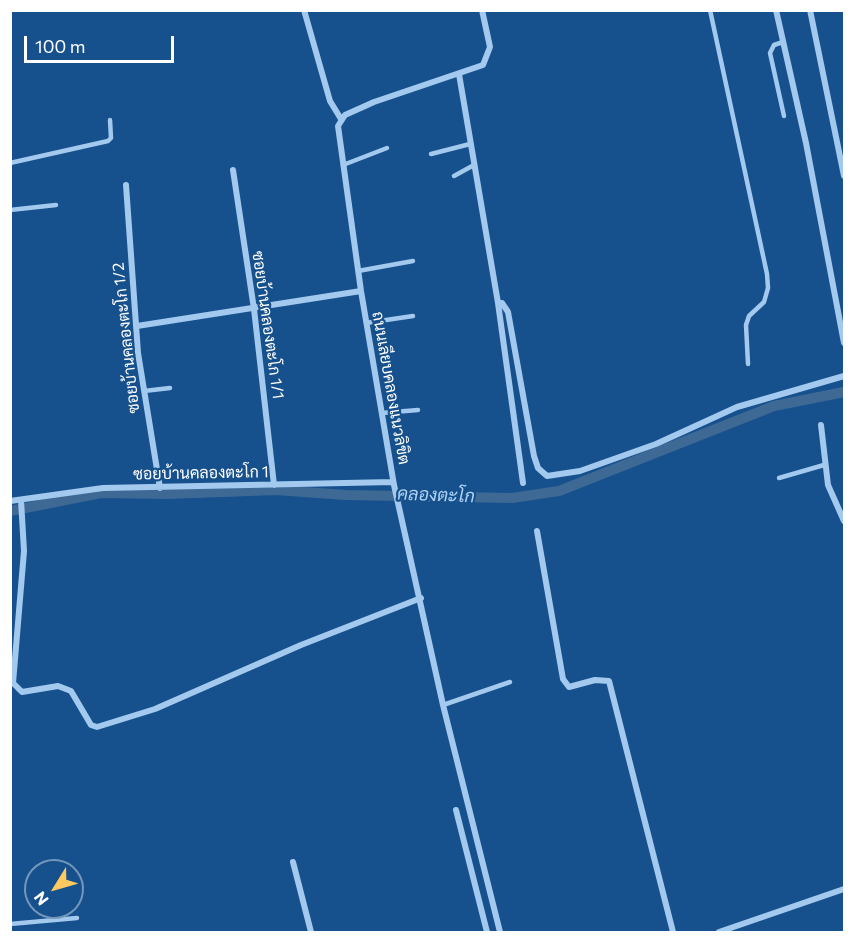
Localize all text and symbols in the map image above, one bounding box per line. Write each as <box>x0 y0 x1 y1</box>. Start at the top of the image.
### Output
scale bar <box>27 24 177 62</box>
text: 100 m <box>35 35 85 57</box>
street label: ซอยบ้านคลองตะโก 1/1 <box>248 250 288 400</box>
street label: ซอยบ้านคลองตะโก 1/2 <box>109 262 143 414</box>
street label: ถนนเลียบคลองแนวลิขิต <box>368 310 414 466</box>
street label: ซอยบ้านคลองตะโก 1 <box>133 462 269 484</box>
water label: คลองตะโก <box>397 483 475 507</box>
north arrow <box>24 859 84 919</box>
text: N <box>30 888 52 909</box>

